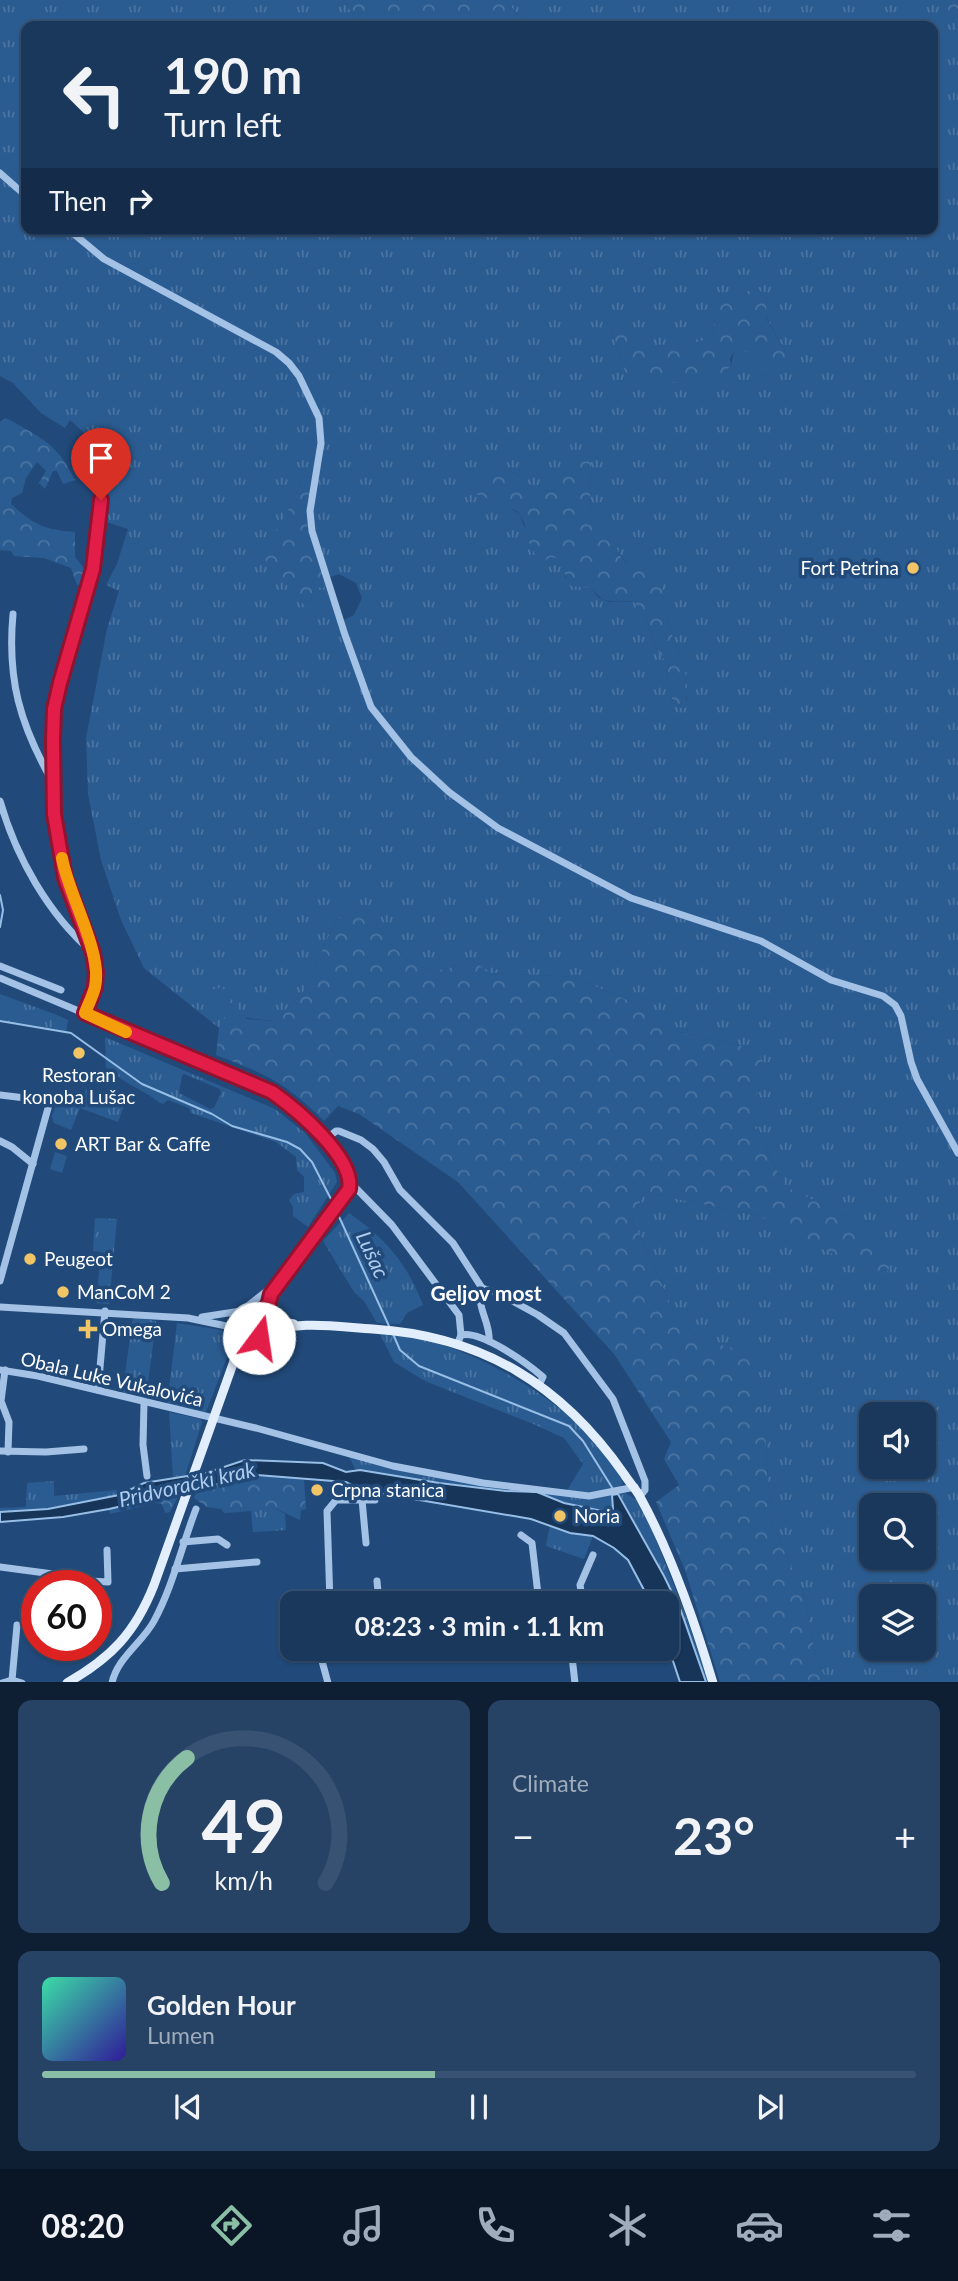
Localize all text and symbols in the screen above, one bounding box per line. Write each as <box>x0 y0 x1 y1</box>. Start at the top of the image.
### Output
text: 190 m <box>164 46 302 104</box>
icon: left <box>49 49 140 140</box>
text: Turn left <box>164 105 281 144</box>
icon: right <box>121 182 159 220</box>
text: Then <box>49 185 107 217</box>
pin <box>71 428 131 500</box>
icon: arrive <box>82 439 120 477</box>
place label: Fort Petrina <box>801 556 899 579</box>
marker: Fort Petrina <box>905 560 921 576</box>
marker: Restoran konoba Lušac <box>71 1045 87 1061</box>
place label: Restoran konoba Lušac <box>23 1063 135 1108</box>
place label: ART Bar & Caffe <box>75 1132 211 1155</box>
marker: ART Bar & Caffe <box>53 1136 69 1152</box>
water label: Lušac <box>352 1227 395 1282</box>
place label: Peugeot <box>44 1247 113 1270</box>
marker: Peugeot <box>22 1251 38 1267</box>
place label: ManCoM 2 <box>77 1280 171 1303</box>
district label: Geljov most <box>431 1280 542 1305</box>
marker: ManCoM 2 <box>55 1284 71 1300</box>
position arrow <box>222 1301 296 1375</box>
place label: Omega <box>102 1317 162 1340</box>
marker: Omega <box>80 1321 96 1337</box>
street label: Obala Luke Vukalovića <box>19 1346 206 1411</box>
map controls <box>859 1402 936 1661</box>
button: sound <box>859 1402 936 1479</box>
water label: Pridvorački krak <box>116 1455 258 1511</box>
place label: Crpna stanica <box>331 1478 444 1501</box>
marker: Crpna stanica <box>309 1482 325 1498</box>
button: search <box>859 1493 936 1570</box>
place label: Noria <box>574 1504 620 1527</box>
marker: Noria <box>552 1508 568 1524</box>
speed limit sign: 60 <box>21 1570 112 1661</box>
button: layers <box>859 1584 936 1661</box>
text: 08:23 · 3 min · 1.1 km <box>355 1610 604 1642</box>
text: Climate <box>512 1769 589 1797</box>
text: 49 <box>202 1781 286 1869</box>
text: 23° <box>673 1804 755 1866</box>
text: − <box>512 1813 534 1859</box>
text: + <box>894 1813 916 1859</box>
text: km/h <box>215 1864 273 1894</box>
text: Golden Hour <box>147 1989 296 2021</box>
text: Lumen <box>147 2021 215 2049</box>
icon: previous <box>169 2088 207 2126</box>
icon: pause <box>460 2088 498 2126</box>
icon: next <box>751 2088 789 2126</box>
icon: directions <box>207 2201 256 2250</box>
icon: music <box>339 2201 388 2250</box>
icon: phone <box>471 2201 520 2250</box>
icon: climate <box>603 2201 652 2250</box>
icon: car <box>735 2201 784 2250</box>
icon: filters <box>867 2201 916 2250</box>
text: 08:20 <box>42 2206 124 2245</box>

